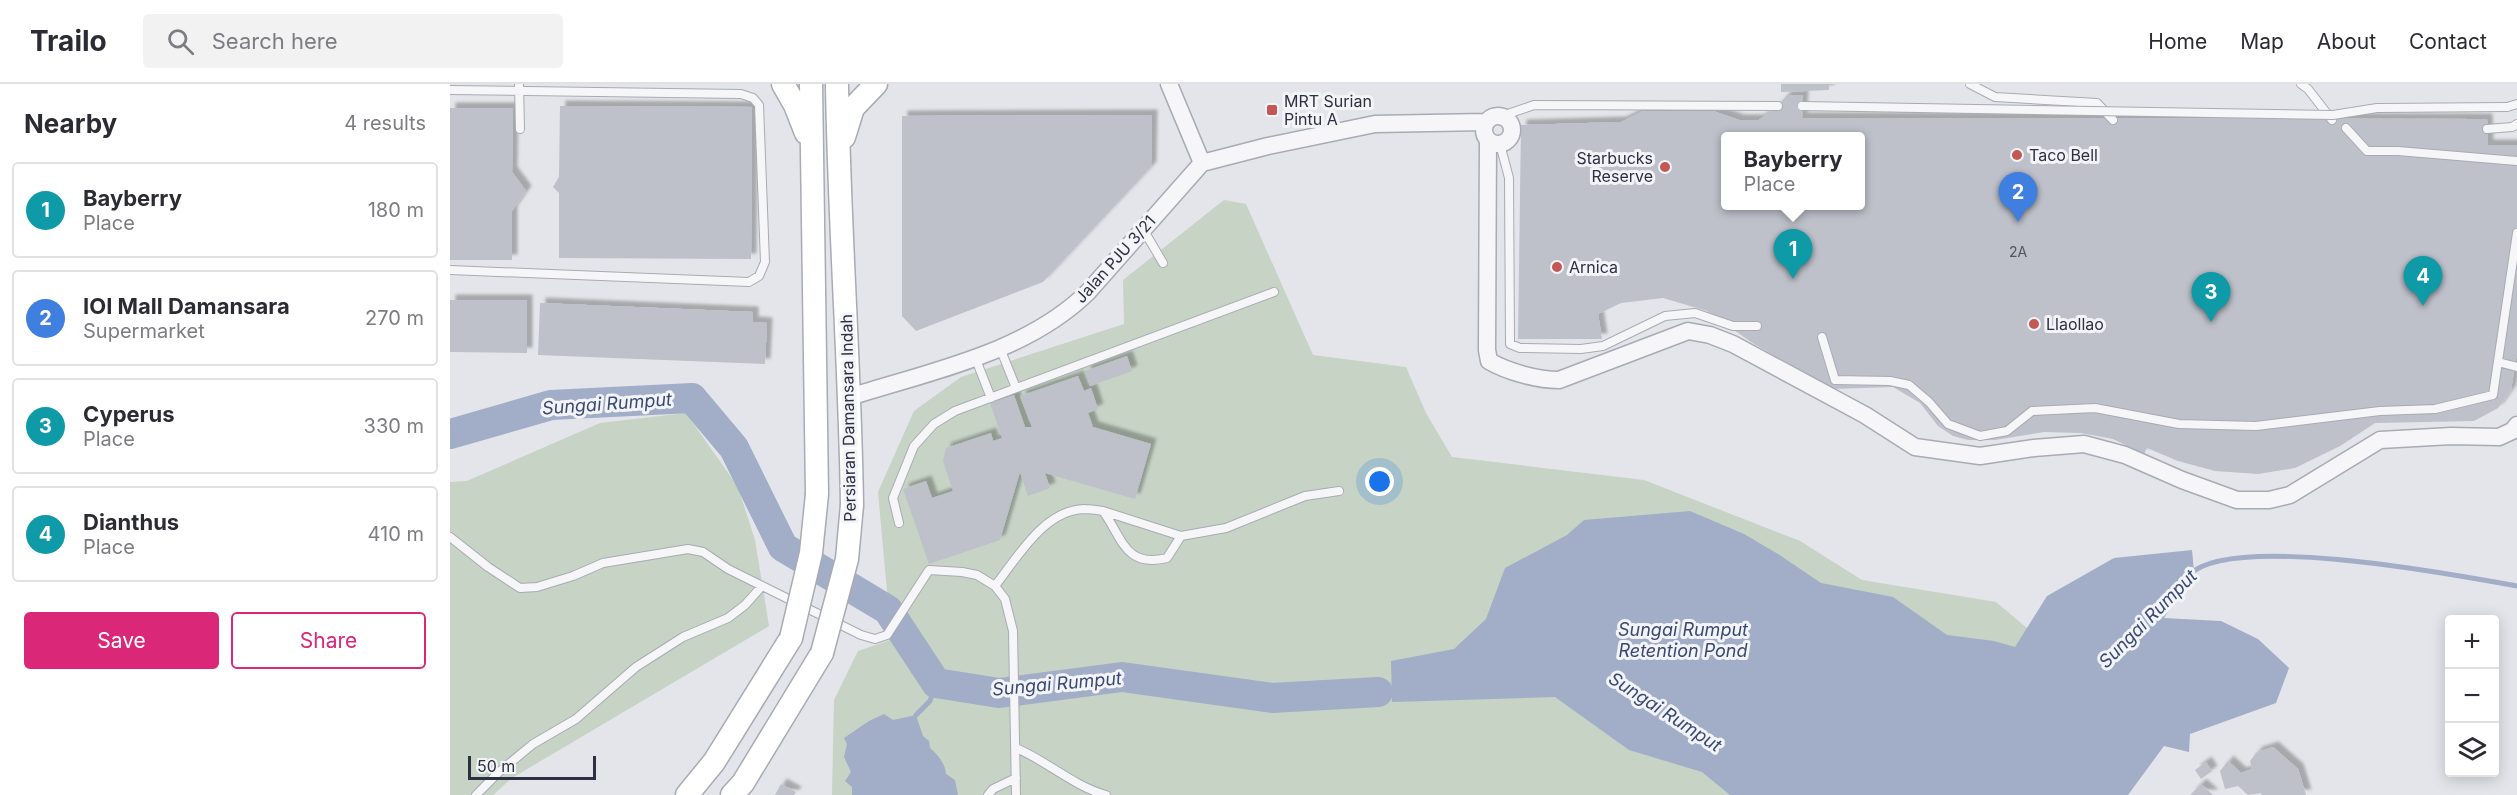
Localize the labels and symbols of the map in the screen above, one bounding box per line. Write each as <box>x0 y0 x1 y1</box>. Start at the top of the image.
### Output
place label: MRT Surian Pintu A <box>1284 91 1372 129</box>
marker: MRT Surian Pintu A <box>1265 103 1279 117</box>
place label: Taco Bell <box>2029 145 2098 165</box>
place label: Starbucks Reserve <box>1577 148 1653 186</box>
marker: Taco Bell <box>2010 148 2024 162</box>
marker: Starbucks Reserve <box>1658 160 1672 174</box>
pin: 2 <box>1998 172 2038 222</box>
street label: Jalan PJU 3/21 <box>1070 211 1160 307</box>
pin: 1 <box>1774 230 1812 279</box>
house number: 2A <box>2009 243 2027 260</box>
pin: 4 <box>2404 256 2442 306</box>
place label: Arnica <box>1569 257 1618 277</box>
marker: Arnica <box>1550 260 1564 274</box>
pin: 3 <box>2192 272 2230 322</box>
street label: Persiaran Damansara Indah <box>836 314 860 522</box>
place label: Llaollao <box>2046 314 2104 334</box>
marker: Llaollao <box>2027 317 2041 331</box>
water label: Sungai Rumput <box>541 388 674 419</box>
your location <box>1365 467 1394 496</box>
water label: Sungai Rumput <box>2094 565 2202 672</box>
water label: Sungai Rumput Retention Pond <box>1618 619 1749 661</box>
water label: Sungai Rumput <box>991 667 1124 700</box>
water label: Sungai Rumput <box>1605 667 1726 756</box>
scale bar <box>468 753 596 780</box>

